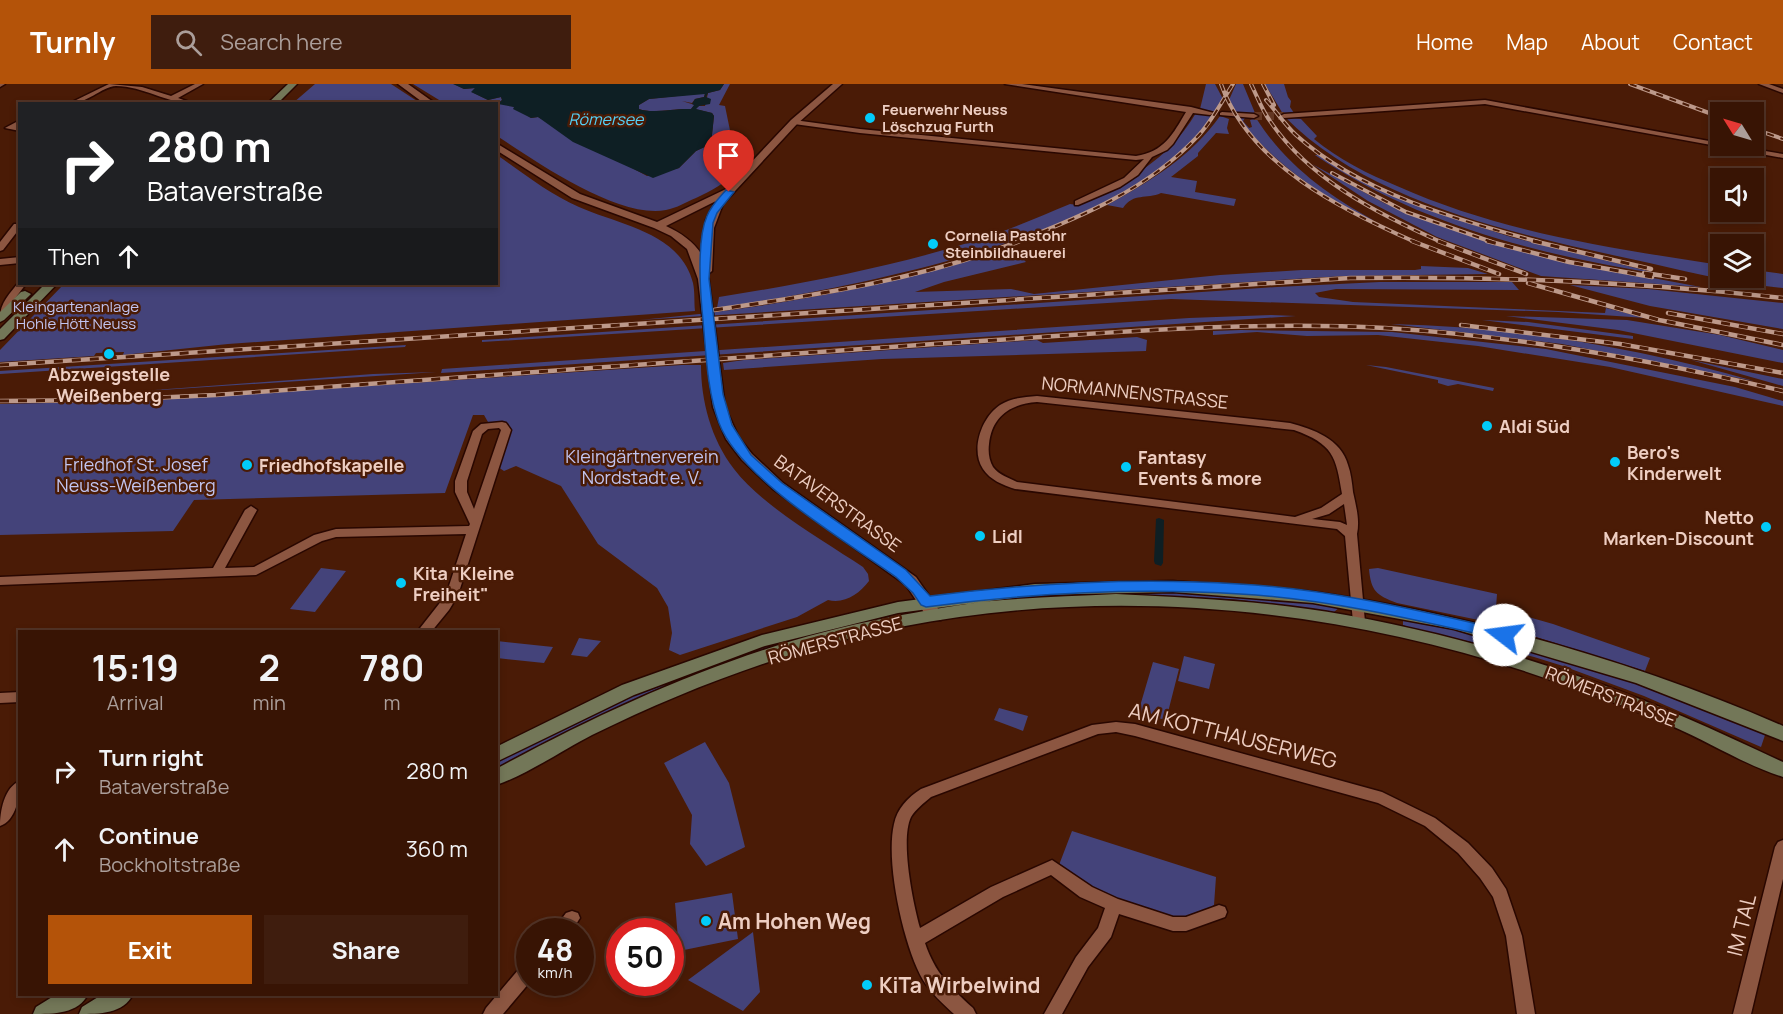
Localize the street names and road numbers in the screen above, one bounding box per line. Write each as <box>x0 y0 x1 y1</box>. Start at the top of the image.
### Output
street label: NORMANNENSTRASSE <box>1041 370 1229 414</box>
street label: BATAVERSTRASSE <box>770 449 906 557</box>
street label: RÖMERSTRASSE <box>765 611 905 669</box>
street label: RÖMERSTRASSE <box>1542 660 1680 732</box>
street label: AM KOTTHAUSERWEG <box>1126 696 1340 774</box>
street label: IM TAL <box>1720 891 1762 959</box>

